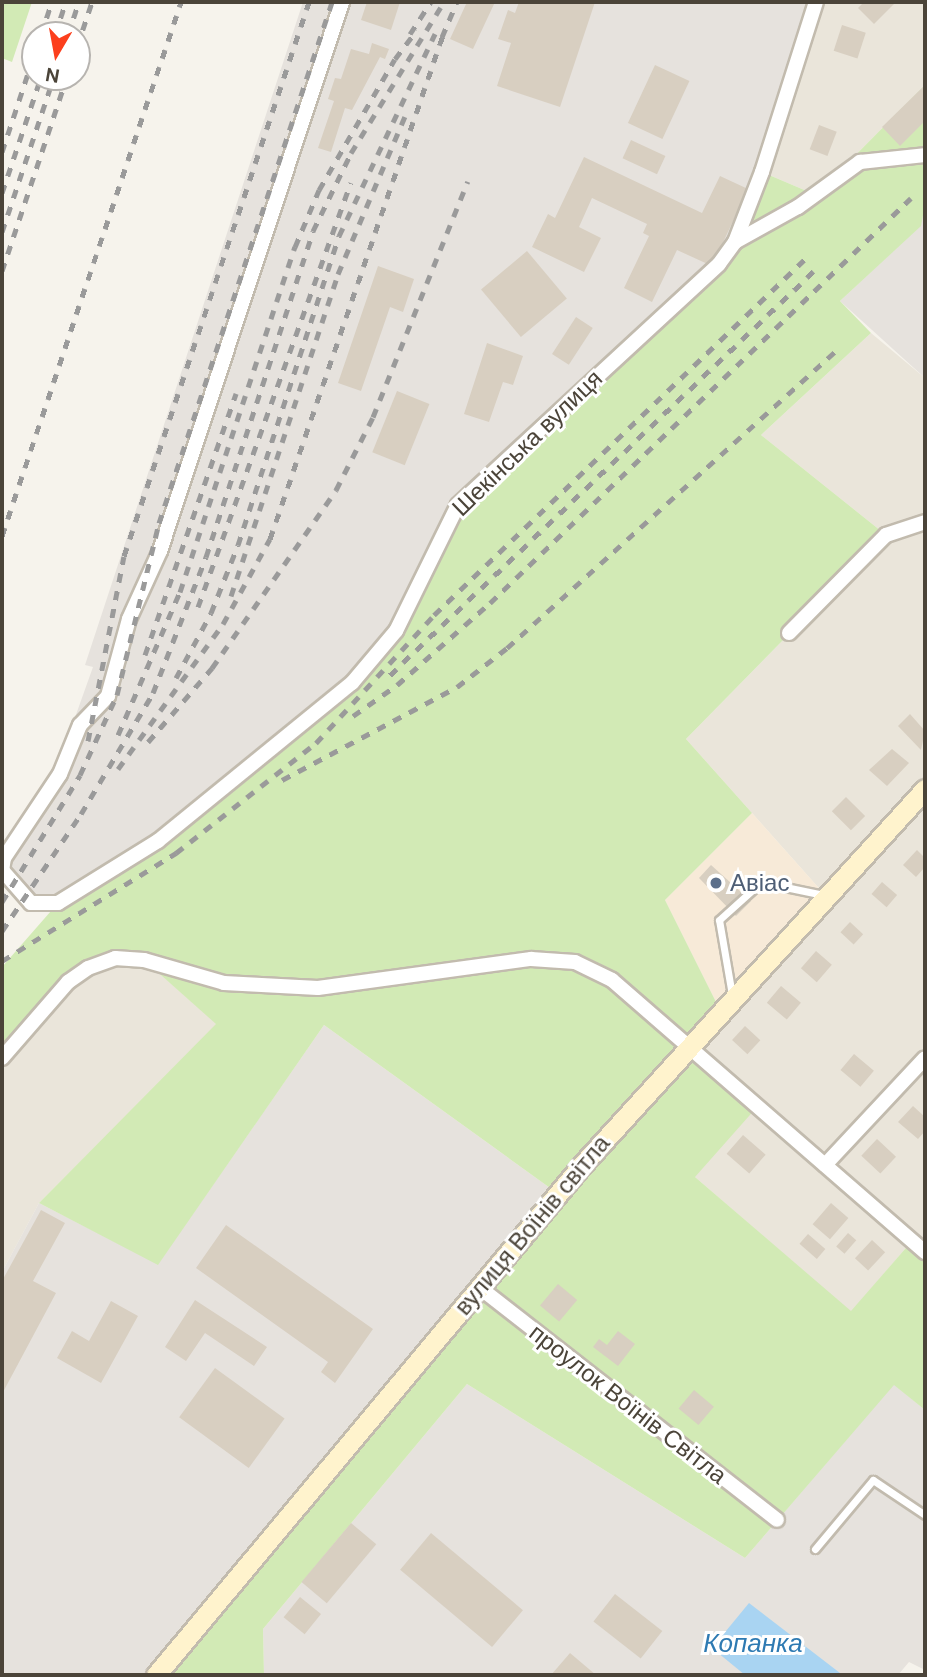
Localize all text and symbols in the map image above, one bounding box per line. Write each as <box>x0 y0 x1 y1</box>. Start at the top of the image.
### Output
north arrow <box>21 21 91 91</box>
text: N <box>44 62 62 89</box>
street label: Шекінська вулиця <box>446 364 608 522</box>
place label: Авіас <box>730 869 789 897</box>
marker: Авіас <box>708 875 724 891</box>
street label: вулиця Воїнів світла <box>448 1129 616 1321</box>
street label: проулок Воїнів Світла <box>524 1318 732 1490</box>
water label: Копанка <box>703 1628 803 1660</box>

